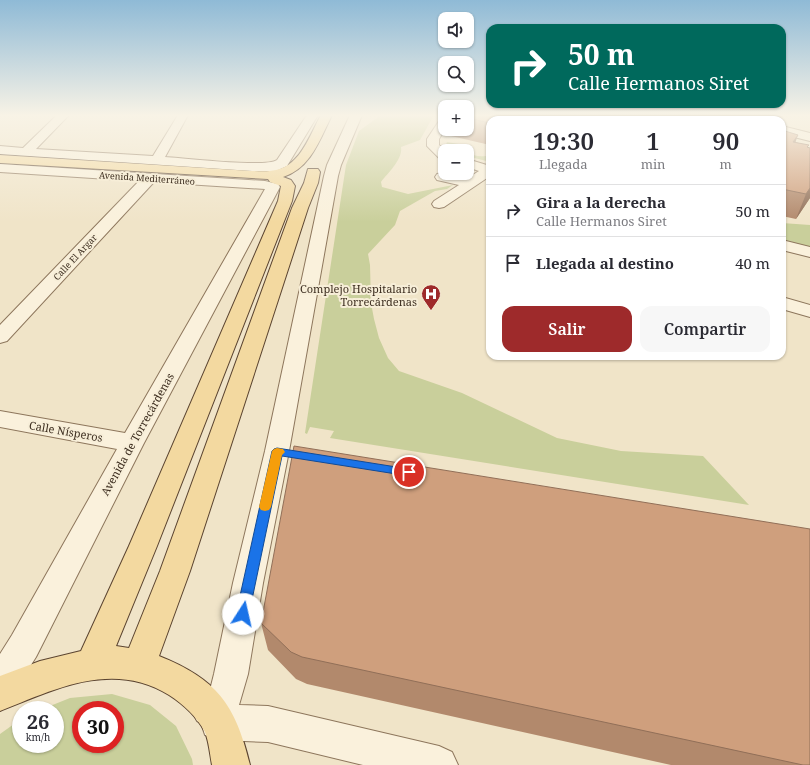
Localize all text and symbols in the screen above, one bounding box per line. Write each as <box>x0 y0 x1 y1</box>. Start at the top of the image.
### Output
map controls <box>438 12 474 180</box>
button: sound <box>438 12 474 48</box>
text: 50 m <box>568 35 635 73</box>
icon: right <box>502 40 554 92</box>
button: search <box>438 56 474 92</box>
text: Calle Hermanos Siret <box>568 71 749 95</box>
button: + <box>438 100 474 136</box>
text: 19:30 <box>533 124 594 157</box>
text: 1 <box>646 124 660 157</box>
text: 90 <box>712 124 739 157</box>
button: − <box>438 144 474 180</box>
text: Llegada <box>539 155 588 173</box>
text: min <box>641 155 666 173</box>
text: m <box>720 155 732 173</box>
street label: Avenida Mediterráneo <box>99 168 195 188</box>
text: Gira a la derecha <box>536 192 666 212</box>
icon: right <box>502 200 524 222</box>
text: 50 m <box>735 201 770 221</box>
text: Calle Hermanos Siret <box>536 212 667 230</box>
street label: Calle El Argar <box>50 231 100 283</box>
icon: arrive <box>502 252 524 274</box>
text: Llegada al destino <box>536 253 674 273</box>
text: 40 m <box>735 253 770 273</box>
place label: Complejo Hospitalario Torrecárdenas <box>300 281 417 309</box>
hospital icon: Complejo Hospitalario Torrecárdenas <box>420 283 442 311</box>
button: Salir <box>502 306 632 352</box>
button: Compartir <box>640 306 770 352</box>
street label: Avenida de Torrecárdenas <box>97 370 177 498</box>
street label: Calle Nísperos <box>28 417 104 445</box>
pin <box>392 455 426 489</box>
icon: arrive <box>398 461 420 483</box>
position arrow <box>222 593 264 635</box>
speed limit sign: 30 <box>72 701 124 753</box>
text: 26 <box>27 708 49 735</box>
text: km/h <box>26 730 50 744</box>

